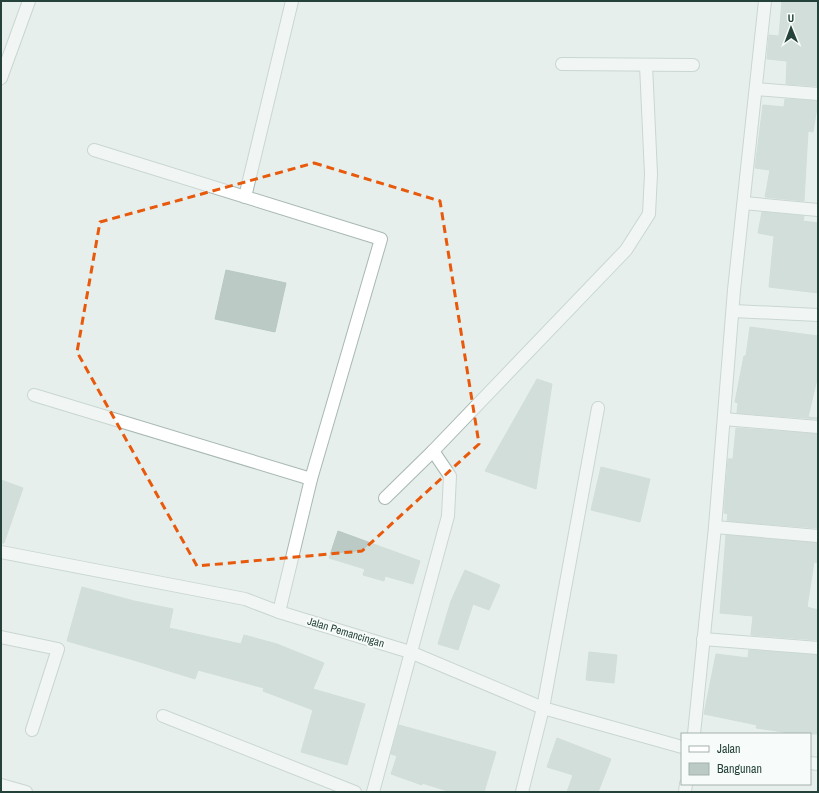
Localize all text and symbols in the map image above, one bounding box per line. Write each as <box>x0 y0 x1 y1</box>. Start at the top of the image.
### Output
north arrow <box>771 8 811 48</box>
text: U <box>787 11 794 25</box>
street label: Jalan Pemancingan <box>306 614 386 650</box>
legend <box>681 733 811 785</box>
text: Jalan <box>717 741 741 757</box>
text: Bangunan <box>717 761 762 777</box>

